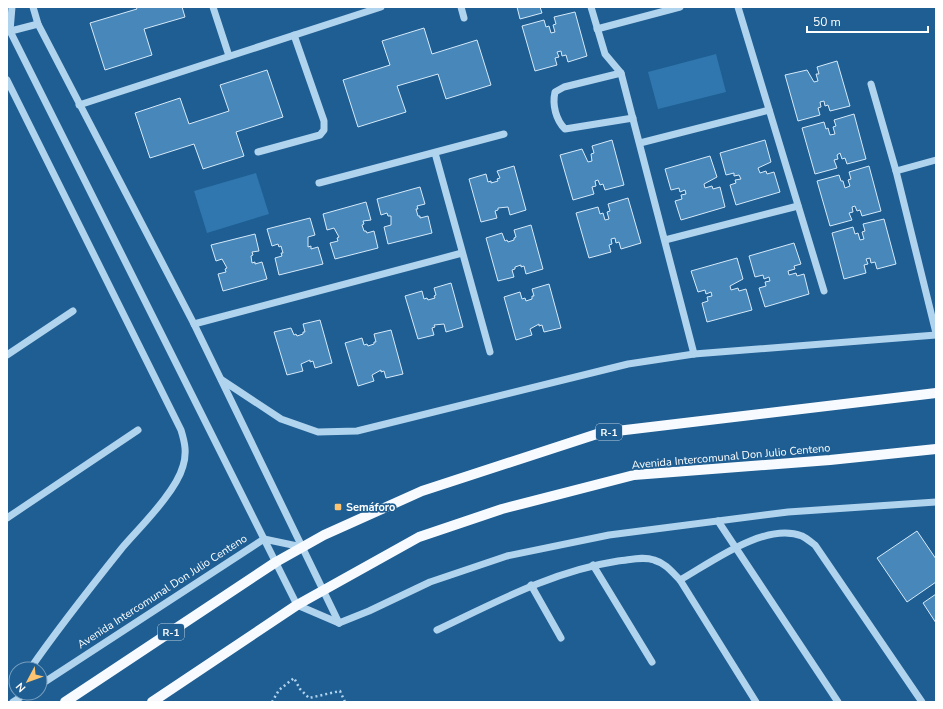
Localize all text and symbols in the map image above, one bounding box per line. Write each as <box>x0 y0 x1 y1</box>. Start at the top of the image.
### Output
scale bar <box>807 8 928 34</box>
text: 50 m <box>813 14 841 30</box>
road number: R-1 <box>596 424 622 440</box>
street label: Avenida Intercomunal Don Julio Centeno <box>631 440 831 473</box>
place label: Semáforo <box>346 500 395 515</box>
marker: Semáforo <box>333 502 343 512</box>
street label: Avenida Intercomunal Don Julio Centeno <box>75 531 250 652</box>
road number: R-1 <box>158 624 184 640</box>
north arrow <box>8 661 48 701</box>
text: N <box>12 679 29 695</box>

